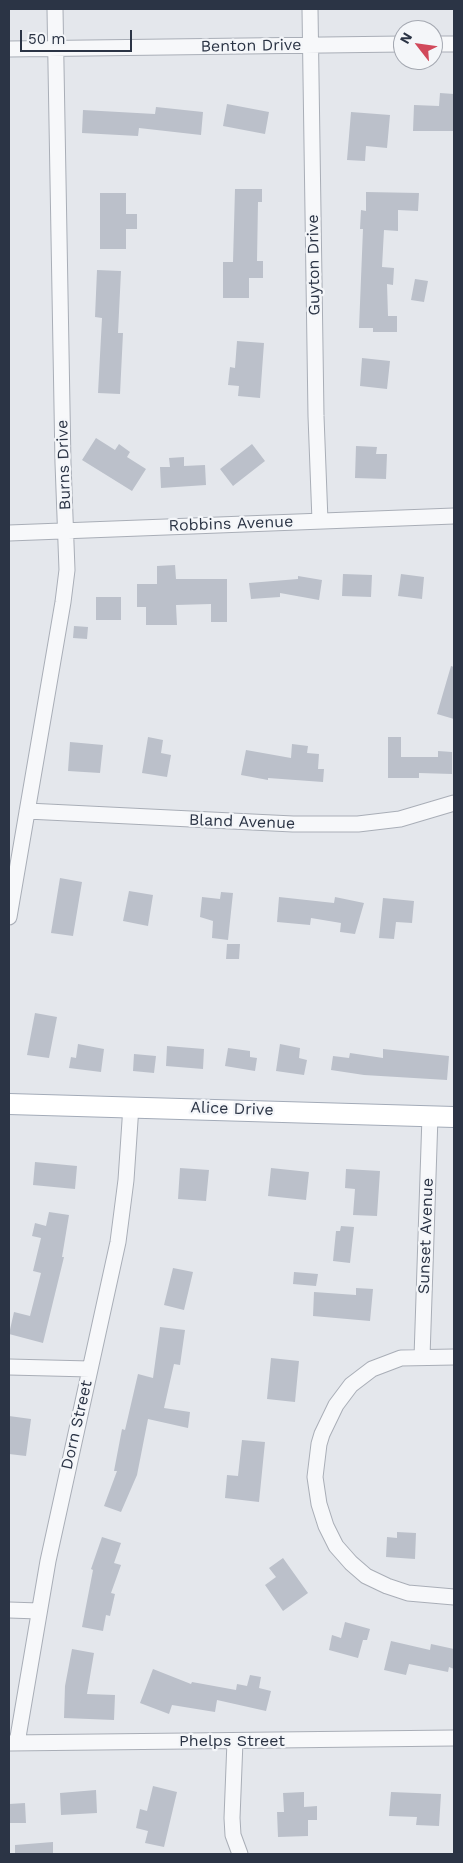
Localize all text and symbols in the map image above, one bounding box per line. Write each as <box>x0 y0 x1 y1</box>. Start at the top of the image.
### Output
scale bar <box>22 20 135 52</box>
north arrow <box>393 20 443 70</box>
text: 50 m <box>28 30 65 48</box>
text: N <box>396 30 415 46</box>
street label: Benton Drive <box>200 36 302 56</box>
street label: Guyton Drive <box>304 214 324 316</box>
street label: Burns Drive <box>53 419 75 511</box>
street label: Robbins Avenue <box>168 512 294 536</box>
street label: Bland Avenue <box>189 811 295 833</box>
street label: Alice Drive <box>190 1098 274 1120</box>
street label: Sunset Avenue <box>414 1178 438 1294</box>
street label: Dorn Street <box>57 1378 97 1472</box>
street label: Phelps Street <box>179 1731 285 1751</box>

